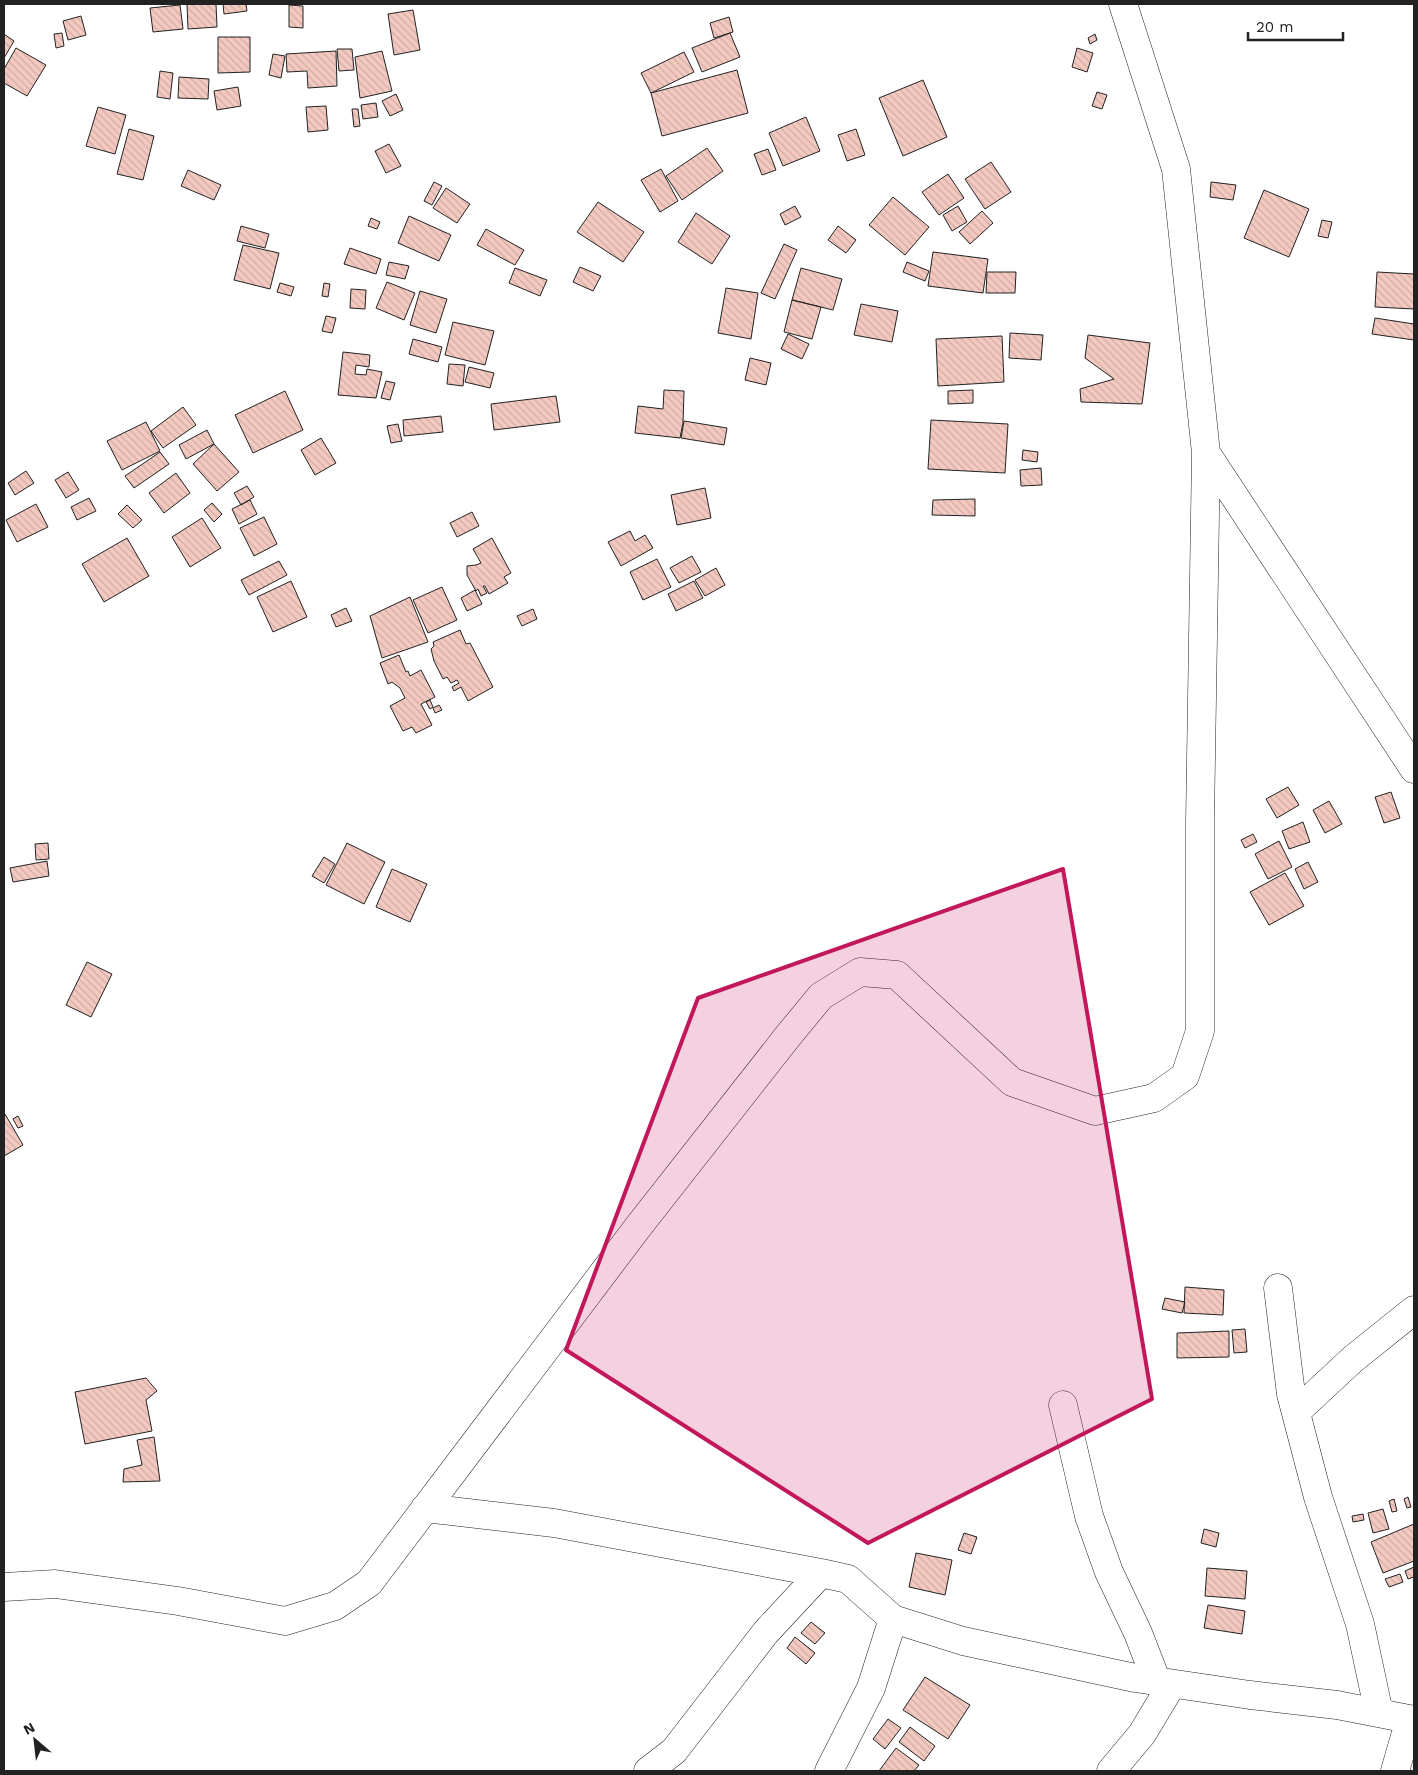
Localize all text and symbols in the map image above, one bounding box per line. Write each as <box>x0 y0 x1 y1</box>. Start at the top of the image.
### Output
scale bar <box>1248 10 1343 42</box>
text: 20 m <box>1256 18 1294 36</box>
north arrow <box>10 1715 60 1765</box>
text: N <box>21 1719 37 1738</box>

